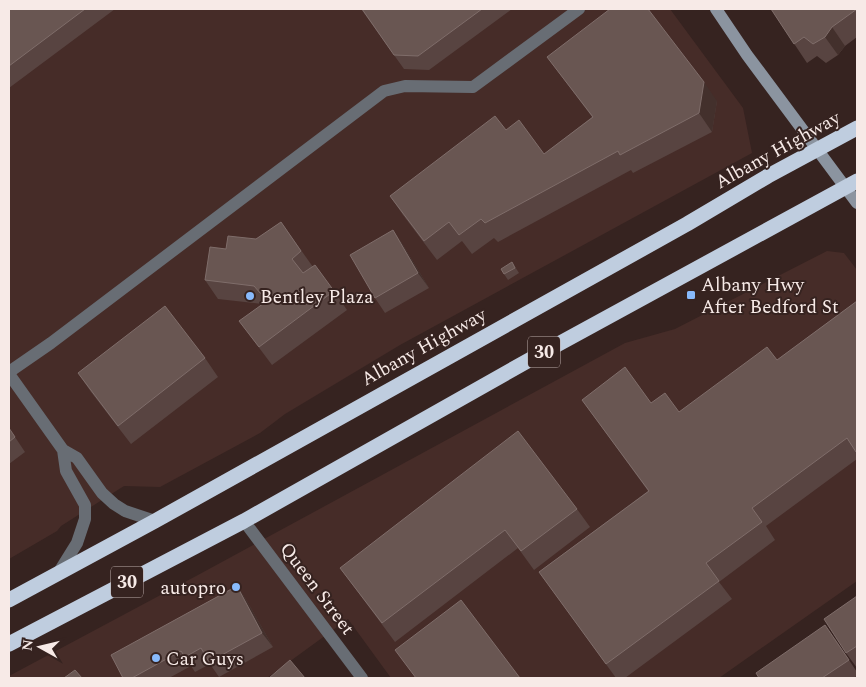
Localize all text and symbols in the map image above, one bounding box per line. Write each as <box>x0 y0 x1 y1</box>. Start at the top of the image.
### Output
street label: Albany Highway <box>710 103 846 197</box>
place label: Albany Hwy After Bedford St <box>701 271 839 322</box>
place label: Bentley Plaza <box>260 283 374 312</box>
marker: Albany Hwy After Bedford St <box>685 289 697 301</box>
marker: Bentley Plaza <box>244 290 256 302</box>
street label: Albany Highway <box>356 300 492 394</box>
road number: 30 <box>528 337 560 368</box>
street label: Queen Street <box>272 536 362 642</box>
road number: 30 <box>111 566 143 598</box>
place label: autopro <box>160 574 226 603</box>
marker: autopro <box>230 581 242 593</box>
north arrow <box>15 622 65 672</box>
text: N <box>16 638 39 652</box>
place label: Car Guys <box>166 645 244 674</box>
marker: Car Guys <box>150 652 162 664</box>

